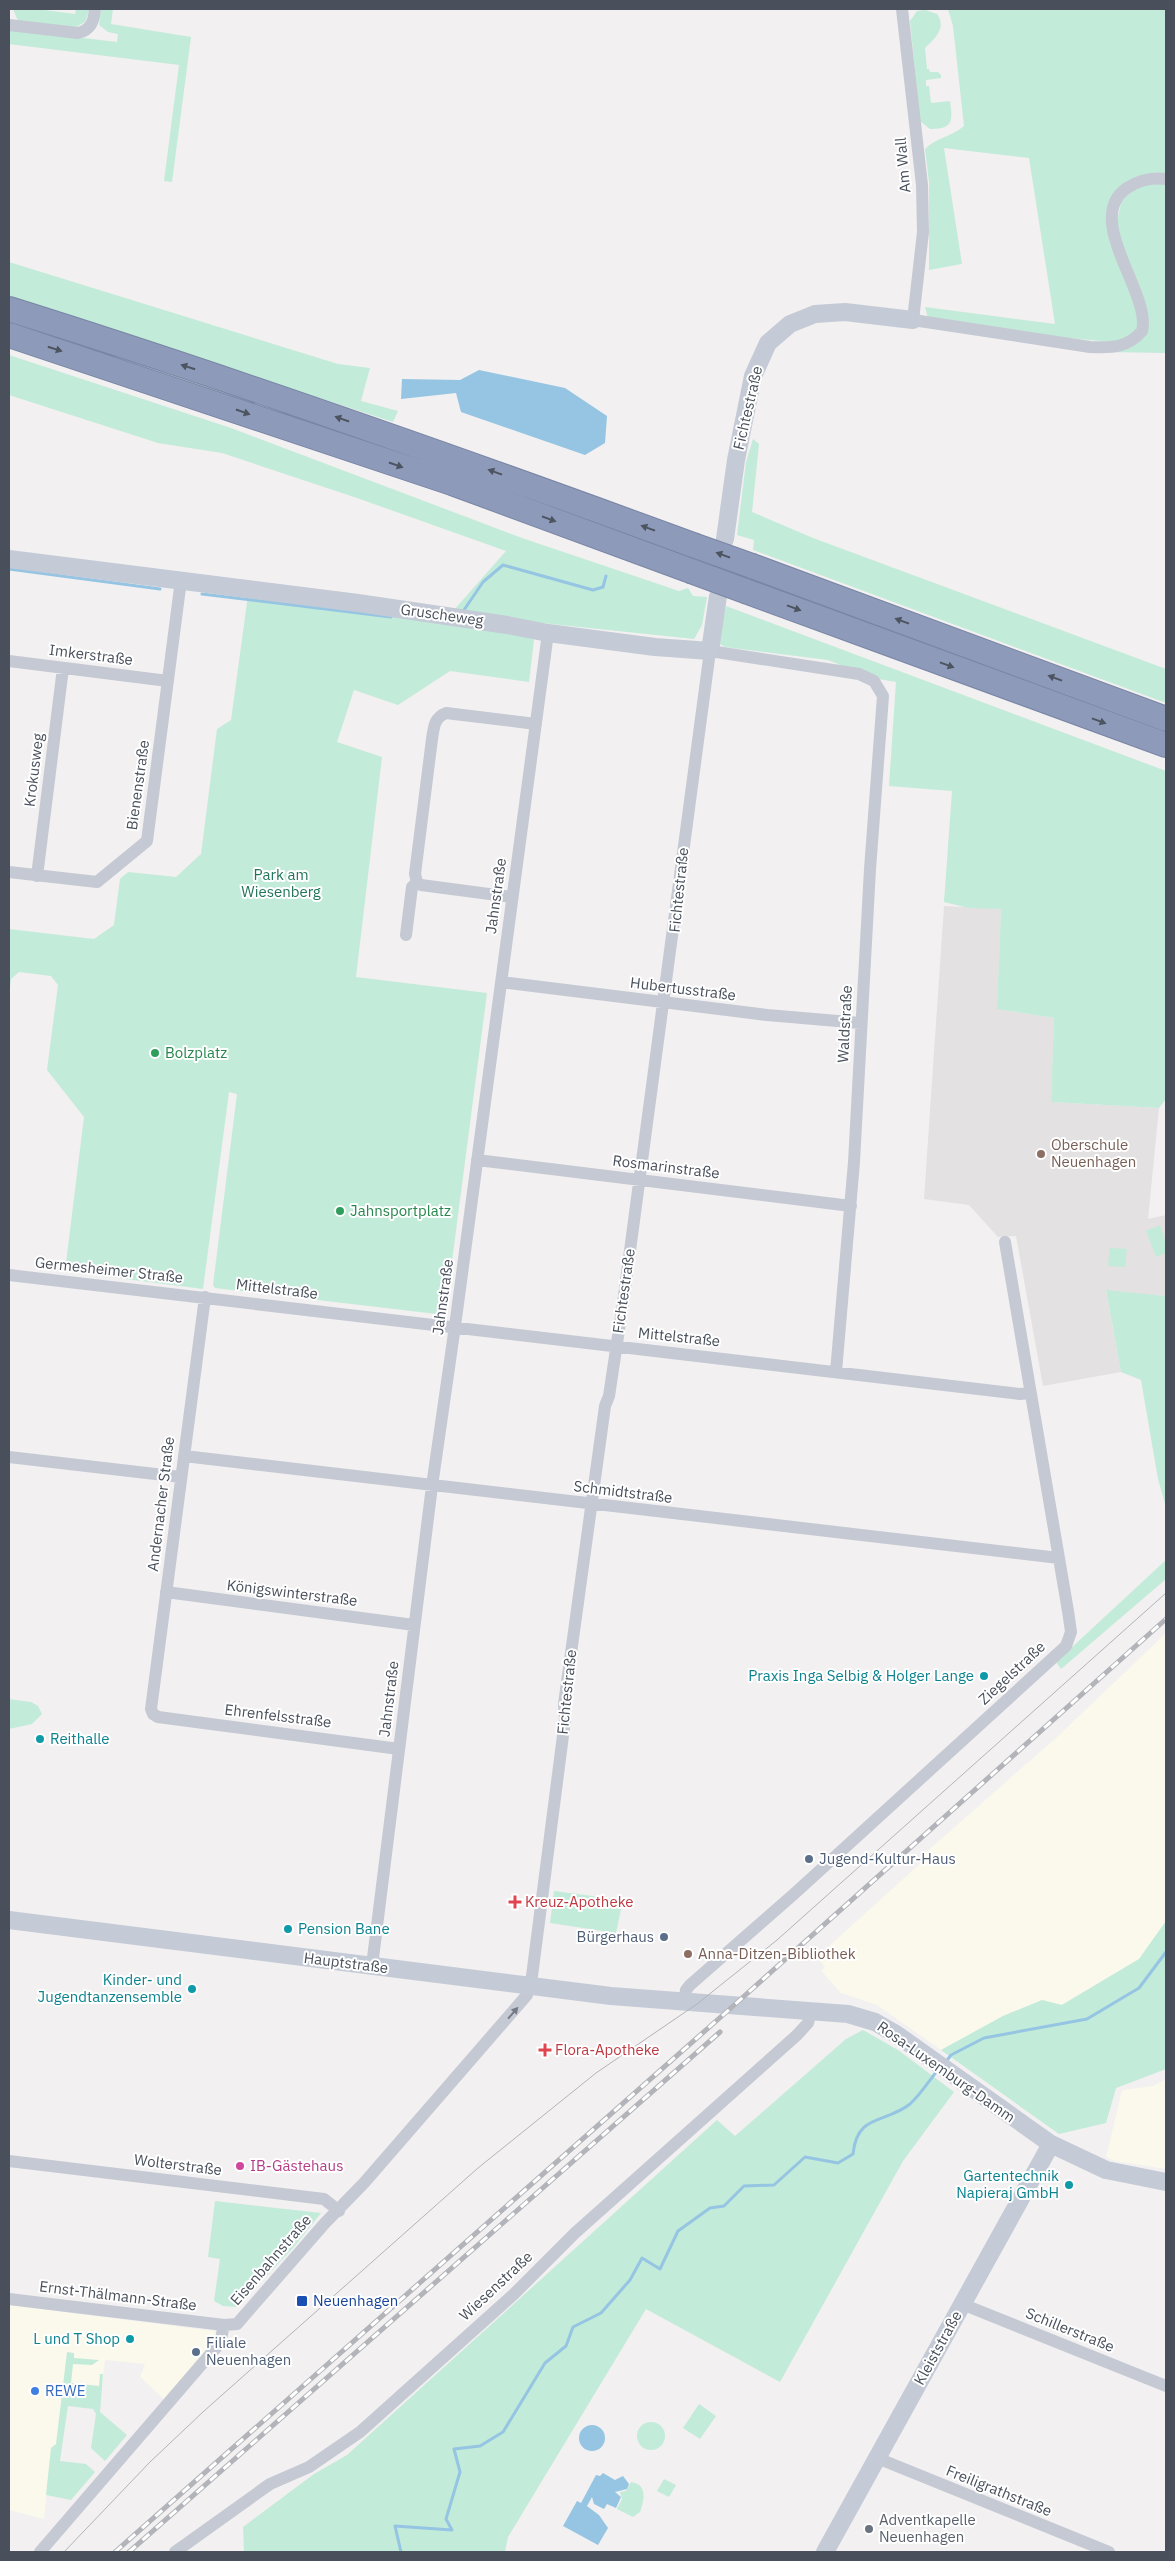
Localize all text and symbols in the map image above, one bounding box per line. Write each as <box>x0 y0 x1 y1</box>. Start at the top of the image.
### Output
street label: Am Wall <box>891 137 914 194</box>
one-way arrow <box>48 346 63 354</box>
one-way arrow <box>180 362 195 370</box>
street label: Fichtestraße <box>729 364 766 452</box>
one-way arrow <box>235 409 250 416</box>
one-way arrow <box>334 415 349 422</box>
one-way arrow <box>389 461 404 469</box>
one-way arrow <box>487 468 502 476</box>
one-way arrow <box>542 516 557 523</box>
one-way arrow <box>640 524 655 531</box>
one-way arrow <box>715 551 730 558</box>
street label: Gruscheweg <box>399 599 485 630</box>
one-way arrow <box>787 605 801 613</box>
one-way arrow <box>895 617 910 624</box>
street label: Imkerstraße <box>48 640 134 669</box>
one-way arrow <box>939 662 954 669</box>
one-way arrow <box>1047 674 1062 682</box>
one-way arrow <box>1092 717 1107 725</box>
street label: Krokusweg <box>20 732 47 808</box>
street label: Bienenstraße <box>122 739 153 831</box>
street label: Fichtestraße <box>665 846 692 933</box>
street label: Jahnstraße <box>481 857 510 935</box>
park label: Park am Wiesenberg <box>241 865 321 901</box>
street label: Hubertusstraße <box>629 973 737 1004</box>
street label: Waldstraße <box>833 985 856 1063</box>
place label: Bolzplatz <box>165 1043 227 1062</box>
marker: Bolzplatz <box>149 1047 161 1059</box>
place label: Oberschule Neuenhagen <box>1051 1135 1136 1171</box>
marker: Oberschule Neuenhagen <box>1035 1148 1047 1160</box>
street label: Rosmarinstraße <box>611 1151 721 1182</box>
place label: Jahnsportplatz <box>350 1201 451 1220</box>
marker: Jahnsportplatz <box>334 1205 346 1217</box>
street label: Fichtestraße <box>608 1247 639 1335</box>
street label: Germesheimer Straße <box>34 1252 184 1287</box>
street label: Jahnstraße <box>428 1258 457 1336</box>
street label: Mittelstraße <box>235 1274 319 1303</box>
street label: Mittelstraße <box>637 1323 721 1350</box>
street label: Andernacher Straße <box>143 1435 178 1572</box>
street label: Schmidtstraße <box>573 1476 674 1507</box>
street label: Königswinterstraße <box>226 1575 358 1610</box>
street label: Ziegelstraße <box>974 1637 1049 1708</box>
street label: Fichtestraße <box>553 1648 580 1735</box>
street label: Jahnstraße <box>374 1660 403 1738</box>
place label: Praxis Inga Selbig & Holger Lange <box>748 1666 974 1685</box>
marker: Praxis Inga Selbig & Holger Lange <box>978 1670 990 1682</box>
street label: Ehrenfelsstraße <box>224 1700 333 1731</box>
place label: Reithalle <box>50 1729 109 1748</box>
marker: Reithalle <box>34 1733 46 1745</box>
place label: Jugend-Kultur-Haus <box>819 1849 956 1868</box>
marker: Jugend-Kultur-Haus <box>803 1853 815 1865</box>
place label: Kreuz-Apotheke <box>525 1892 634 1911</box>
marker: Kreuz-Apotheke <box>509 1896 521 1908</box>
place label: Pension Bane <box>298 1919 390 1938</box>
marker: Pension Bane <box>282 1923 294 1935</box>
place label: Bürgerhaus <box>577 1927 654 1946</box>
marker: Bürgerhaus <box>658 1931 670 1943</box>
place label: Anna-Ditzen-Bibliothek <box>698 1944 856 1963</box>
street label: Hauptstraße <box>303 1948 389 1977</box>
marker: Anna-Ditzen-Bibliothek <box>682 1948 694 1960</box>
place label: Kinder- und Jugendtanzensemble <box>38 1970 182 2006</box>
marker: Kinder- und Jugendtanzensemble <box>186 1983 198 1995</box>
one-way arrow <box>507 2007 519 2019</box>
street label: Rosa-Luxemburg-Damm <box>874 2017 1019 2126</box>
place label: Flora-Apotheke <box>555 2040 660 2059</box>
marker: Flora-Apotheke <box>539 2044 551 2056</box>
street label: Wolterstraße <box>133 2150 223 2179</box>
place label: IB-Gästehaus <box>250 2156 343 2175</box>
marker: IB-Gästehaus <box>234 2160 246 2172</box>
place label: Gartentechnik Napieraj GmbH <box>956 2166 1059 2202</box>
marker: Gartentechnik Napieraj GmbH <box>1063 2179 1075 2191</box>
street label: Eisenbahnstraße <box>226 2210 315 2309</box>
street label: Wiesenstraße <box>455 2247 536 2324</box>
street label: Ernst-Thälmann-Straße <box>38 2276 198 2315</box>
place label: Neuenhagen <box>313 2291 398 2310</box>
marker: Neuenhagen <box>295 2294 309 2308</box>
street label: Schillerstraße <box>1023 2303 1117 2356</box>
street label: Kleiststraße <box>909 2307 966 2388</box>
place label: L und T Shop <box>33 2329 120 2348</box>
marker: L und T Shop <box>124 2333 136 2345</box>
place label: Filiale Neuenhagen <box>206 2333 291 2369</box>
marker: Filiale Neuenhagen <box>190 2346 202 2358</box>
place label: REWE <box>45 2381 85 2400</box>
marker: REWE <box>29 2385 41 2397</box>
street label: Freiligrathstraße <box>944 2461 1055 2520</box>
place label: Adventkapelle Neuenhagen <box>879 2510 976 2546</box>
marker: Adventkapelle Neuenhagen <box>863 2523 875 2535</box>

